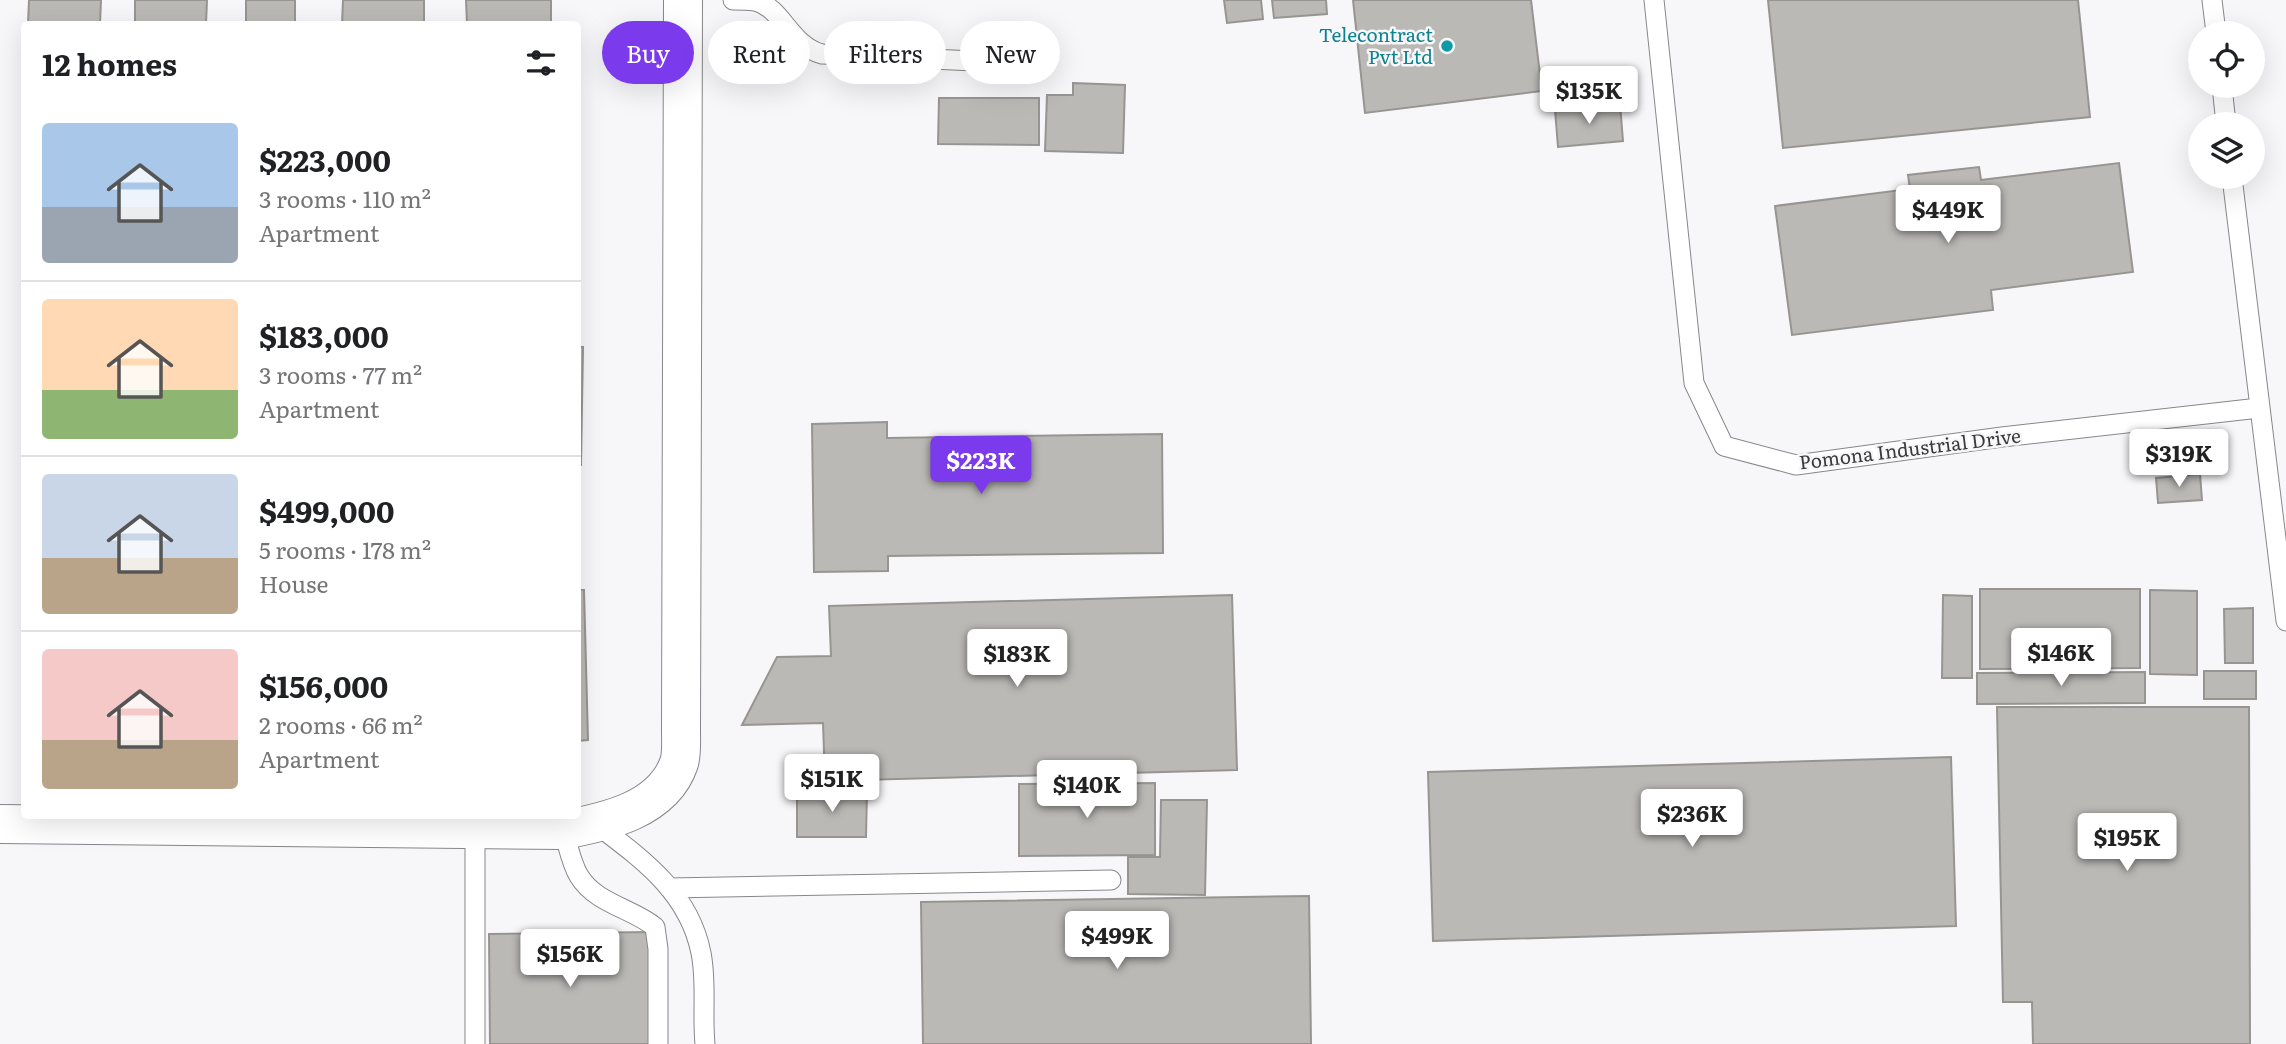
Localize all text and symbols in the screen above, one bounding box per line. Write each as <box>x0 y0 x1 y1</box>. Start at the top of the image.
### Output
place label: Telecontract Pvt Ltd <box>1319 20 1433 70</box>
chip: Buy <box>602 21 694 84</box>
chip: Rent <box>708 21 810 84</box>
chip: Filters <box>824 21 946 84</box>
chip: New <box>960 21 1060 84</box>
map controls <box>2188 21 2265 189</box>
button: locate <box>2188 21 2265 98</box>
marker: Telecontract Pvt Ltd <box>1439 38 1455 54</box>
text: 12 homes <box>42 41 177 85</box>
icon: filters <box>522 44 560 82</box>
pin: $135K <box>1540 66 1638 126</box>
text: $135K <box>1556 72 1622 106</box>
button: layers <box>2188 112 2265 189</box>
text: $223,000 <box>259 137 391 181</box>
icon: home <box>98 151 182 235</box>
text: 3 rooms · 110 m² <box>259 181 431 215</box>
pin: $449K <box>1899 186 1997 245</box>
text: $449K <box>1912 191 1984 225</box>
text: Apartment <box>259 215 379 249</box>
text: $183,000 <box>259 313 389 357</box>
icon: home <box>98 327 182 411</box>
text: 3 rooms · 77 m² <box>259 357 422 391</box>
text: Apartment <box>259 391 379 425</box>
street label: Pomona Industrial Drive <box>1797 420 2022 476</box>
pin: $319K <box>2130 430 2228 489</box>
text: $319K <box>2145 435 2213 469</box>
pin: $223K <box>932 436 1030 496</box>
text: $223K <box>946 442 1016 476</box>
text: $499,000 <box>259 488 394 532</box>
icon: home <box>98 502 182 586</box>
text: 5 rooms · 178 m² <box>259 532 431 566</box>
text: House <box>259 566 328 600</box>
pin: $146K <box>2012 628 2110 688</box>
pin: $183K <box>968 630 1066 689</box>
text: $146K <box>2027 634 2095 668</box>
text: $183K <box>983 635 1051 669</box>
text: $156,000 <box>259 663 388 707</box>
icon: home <box>98 677 182 761</box>
text: 2 rooms · 66 m² <box>259 707 423 741</box>
text: Apartment <box>259 741 379 775</box>
pin: $151K <box>783 754 881 814</box>
text: $151K <box>800 760 864 794</box>
pin: $140K <box>1038 760 1136 820</box>
text: $140K <box>1053 766 1121 800</box>
pin: $236K <box>1643 790 1741 849</box>
text: $236K <box>1657 795 1727 829</box>
pin: $195K <box>2078 814 2176 873</box>
text: $195K <box>2094 819 2160 853</box>
pin: $499K <box>1068 912 1166 971</box>
text: $499K <box>1081 917 1153 951</box>
pin: $156K <box>521 930 619 989</box>
text: $156K <box>536 935 604 969</box>

